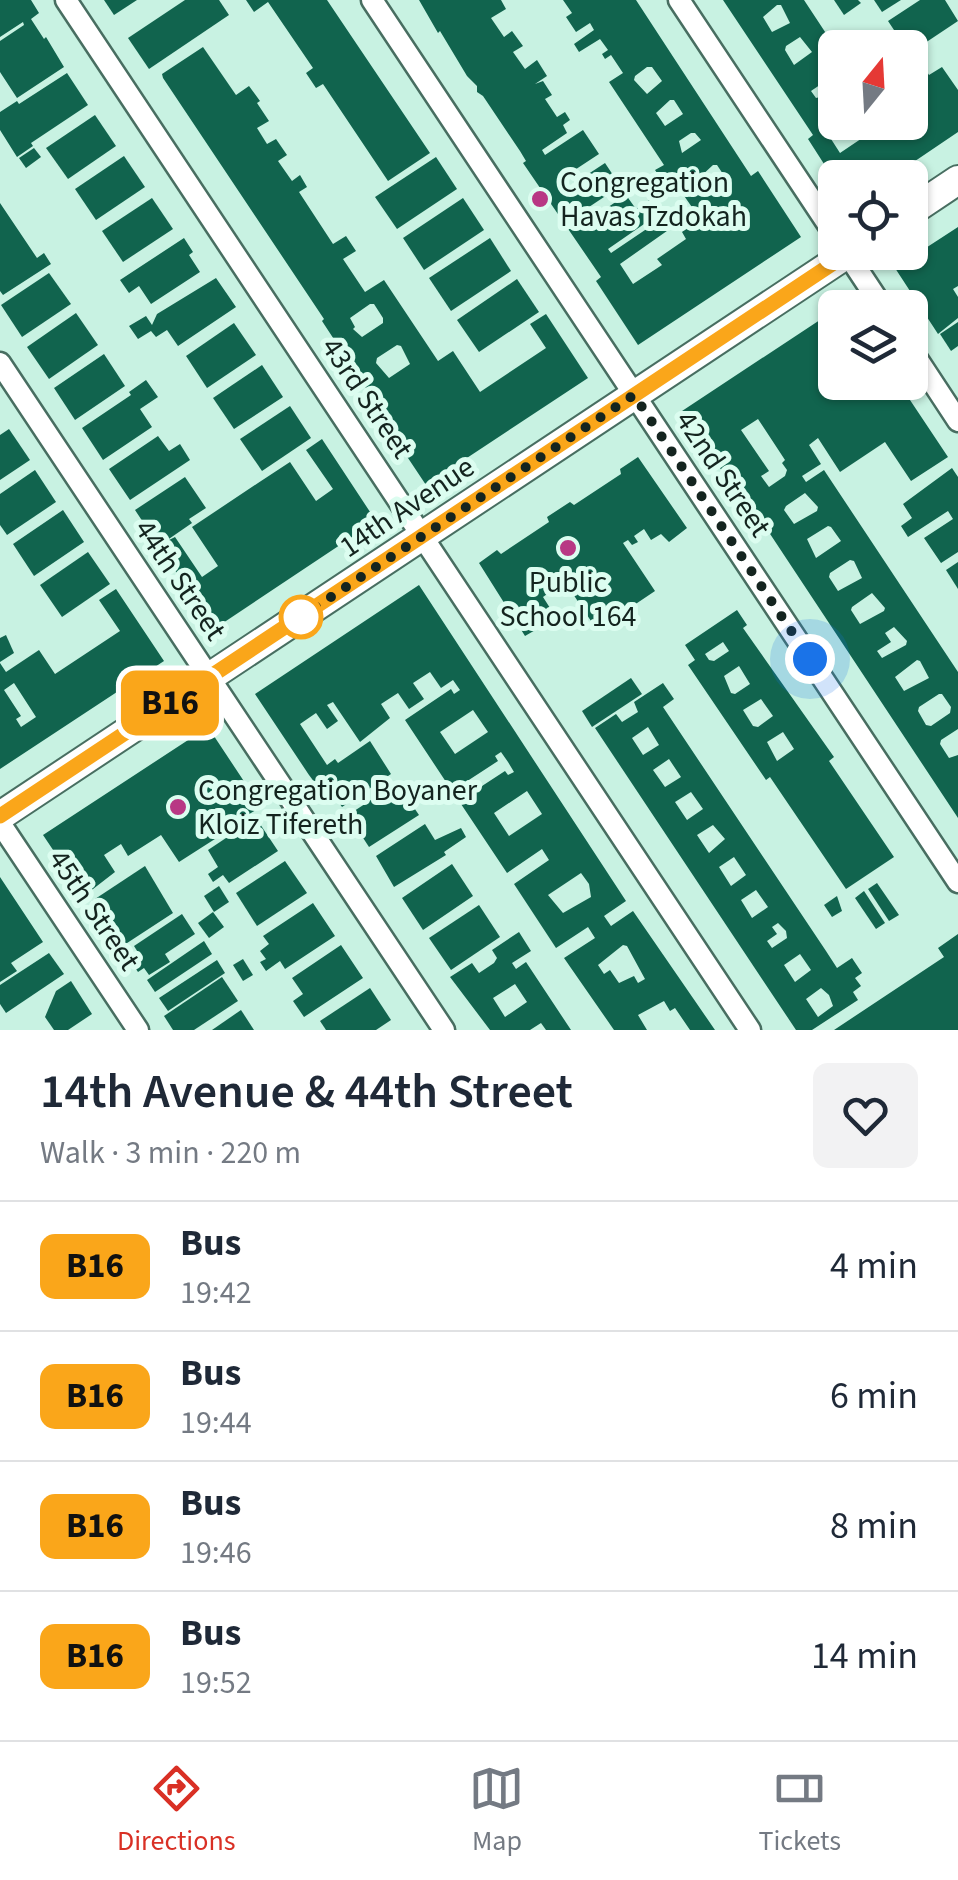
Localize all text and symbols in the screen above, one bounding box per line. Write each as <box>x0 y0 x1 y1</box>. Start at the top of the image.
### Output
north arrow <box>818 30 928 140</box>
map controls <box>818 30 928 400</box>
button: locate <box>818 160 928 270</box>
place label: Congregation Havas Tzdokah <box>560 161 747 238</box>
marker: Congregation Havas Tzdokah <box>529 188 551 210</box>
button: layers <box>818 290 928 400</box>
street label: 43rd Street <box>311 329 423 467</box>
street label: 42nd Street <box>665 402 781 546</box>
street label: 14th Avenue <box>331 446 483 568</box>
street label: 44th Street <box>124 511 236 649</box>
marker: Public School 164 <box>557 537 579 559</box>
place label: Public School 164 <box>500 561 637 638</box>
unlabelled marker <box>280 596 322 638</box>
your location <box>785 634 835 684</box>
line badge: B16 <box>112 670 228 736</box>
text: B16 <box>141 678 199 728</box>
place label: Congregation Boyaner Kloiz Tifereth <box>198 769 478 846</box>
marker: Congregation Boyaner Kloiz Tifereth <box>167 796 189 818</box>
street label: 45th Street <box>38 841 150 979</box>
text: 14th Avenue & 44th Street <box>40 1058 573 1126</box>
button: heart <box>813 1063 918 1168</box>
text: Walk · 3 min · 220 m <box>40 1130 301 1176</box>
text: Bus <box>180 1216 241 1270</box>
text: 4 min <box>830 1239 918 1293</box>
text: B16 <box>66 1241 124 1291</box>
text: 19:42 <box>180 1270 252 1316</box>
text: Bus <box>180 1346 241 1400</box>
text: 6 min <box>830 1369 918 1423</box>
text: B16 <box>66 1371 124 1421</box>
text: 19:44 <box>180 1400 252 1446</box>
text: Bus <box>180 1476 241 1530</box>
text: 8 min <box>830 1499 918 1553</box>
text: B16 <box>66 1501 124 1551</box>
text: 19:46 <box>180 1530 252 1576</box>
text: Bus <box>180 1606 241 1660</box>
text: 14 min <box>811 1629 918 1683</box>
text: B16 <box>66 1631 124 1681</box>
text: 19:52 <box>180 1660 252 1706</box>
tab: Directions <box>117 1761 235 1861</box>
tab: Map <box>469 1761 524 1861</box>
tab: Tickets <box>758 1761 841 1861</box>

